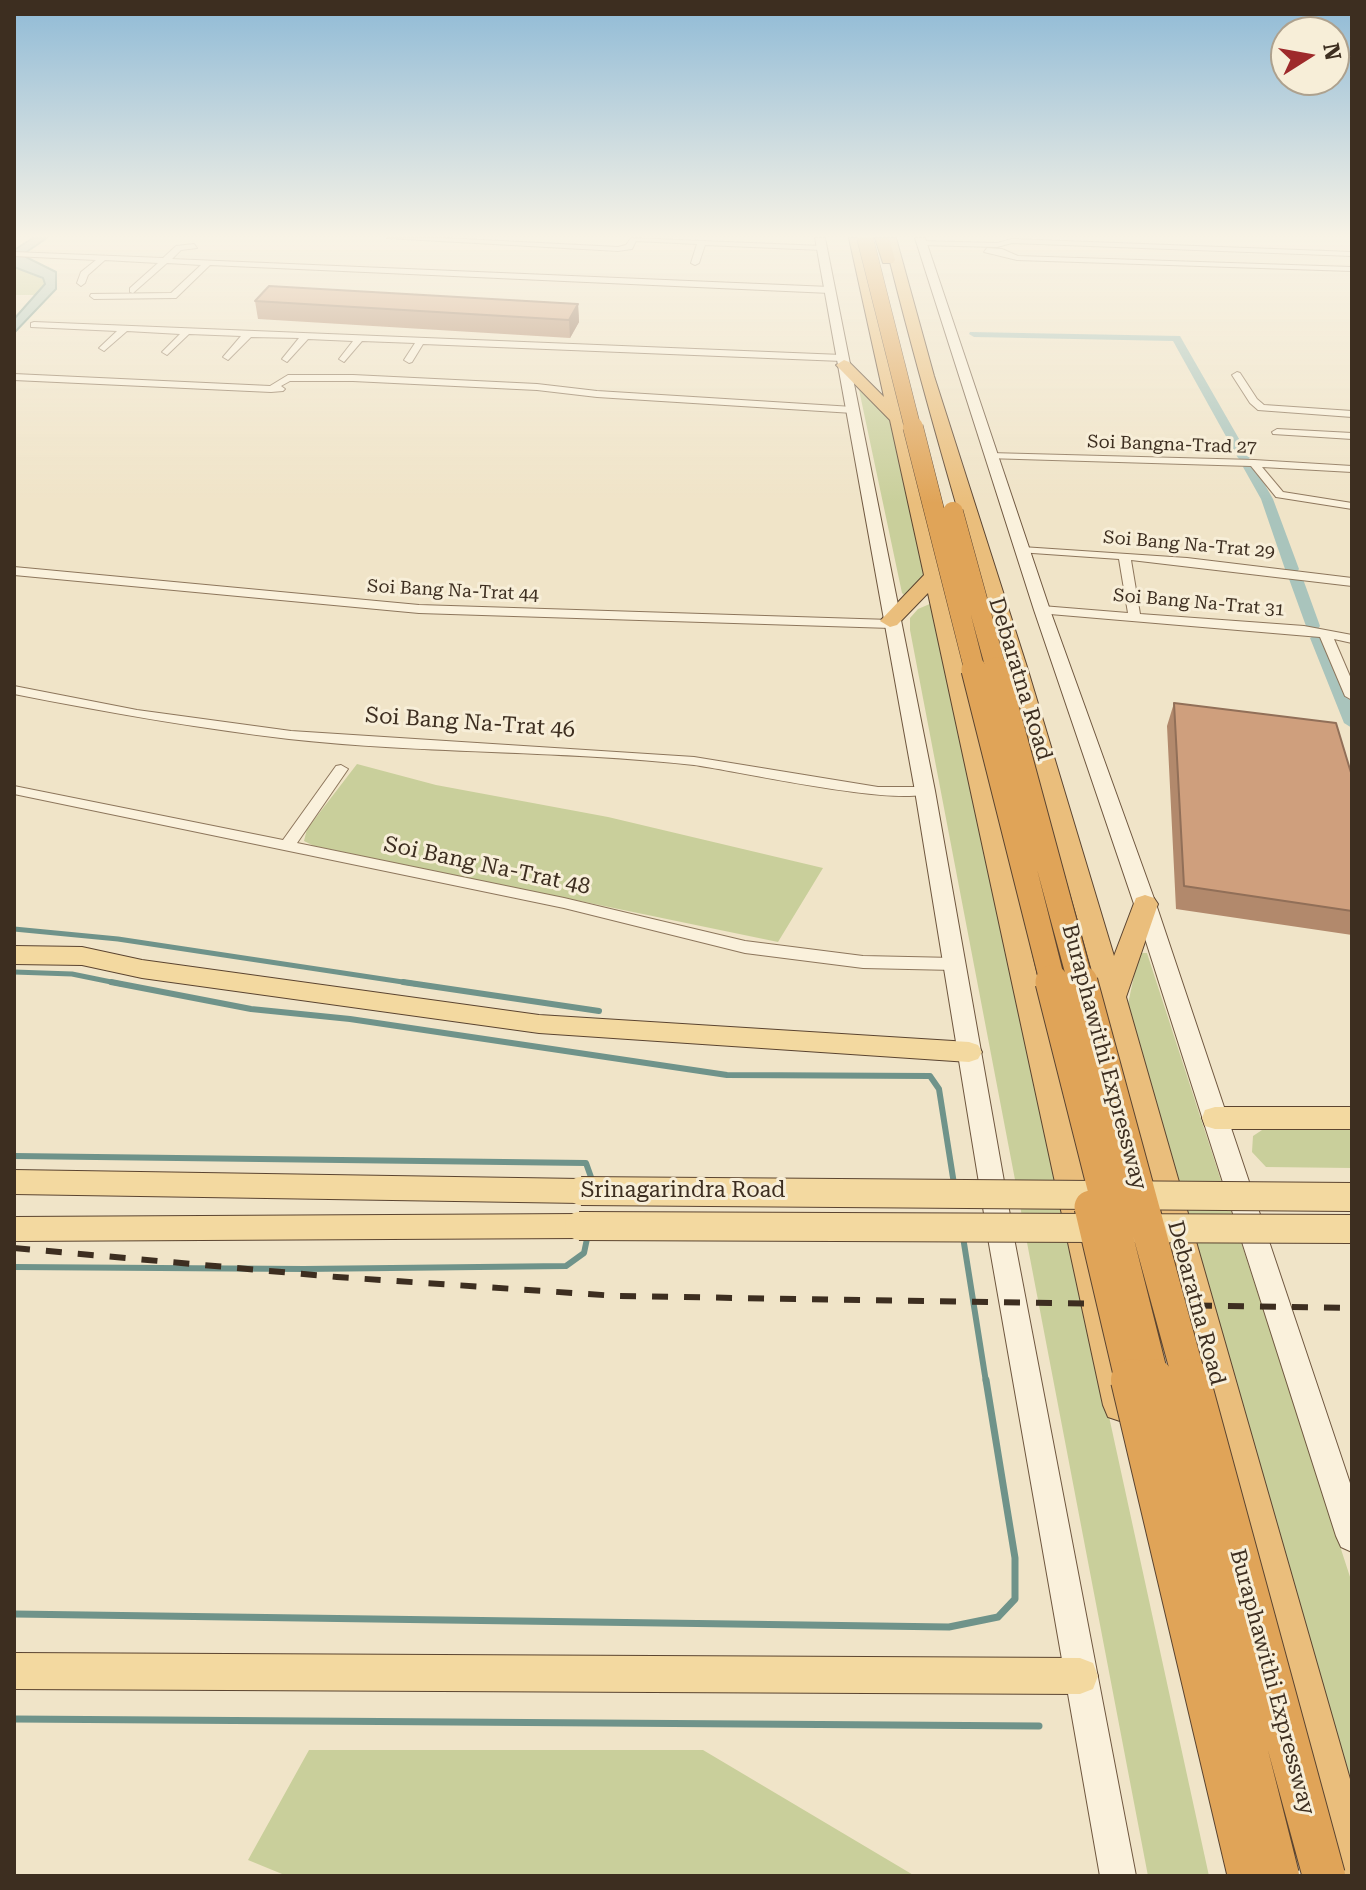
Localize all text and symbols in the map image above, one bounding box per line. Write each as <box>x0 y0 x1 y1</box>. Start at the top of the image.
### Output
north arrow <box>1270 16 1350 96</box>
text: N <box>1318 41 1346 62</box>
street label: Soi Bangna-Trad 27 <box>1087 431 1257 459</box>
street label: Soi Bang Na-Trat 29 <box>1102 527 1276 563</box>
street label: Soi Bang Na-Trat 44 <box>366 576 540 606</box>
street label: Soi Bang Na-Trat 31 <box>1112 585 1286 621</box>
street label: Debaratna Road <box>983 594 1057 764</box>
street label: Soi Bang Na-Trat 46 <box>364 702 576 744</box>
street label: Soi Bang Na-Trat 48 <box>381 831 593 901</box>
street label: Buraphawithi Expressway <box>1056 921 1152 1193</box>
street label: Srinagarindra Road <box>581 1178 785 1204</box>
street label: Debaratna Road <box>1161 1218 1231 1388</box>
street label: Buraphawithi Expressway <box>1224 1546 1320 1818</box>

